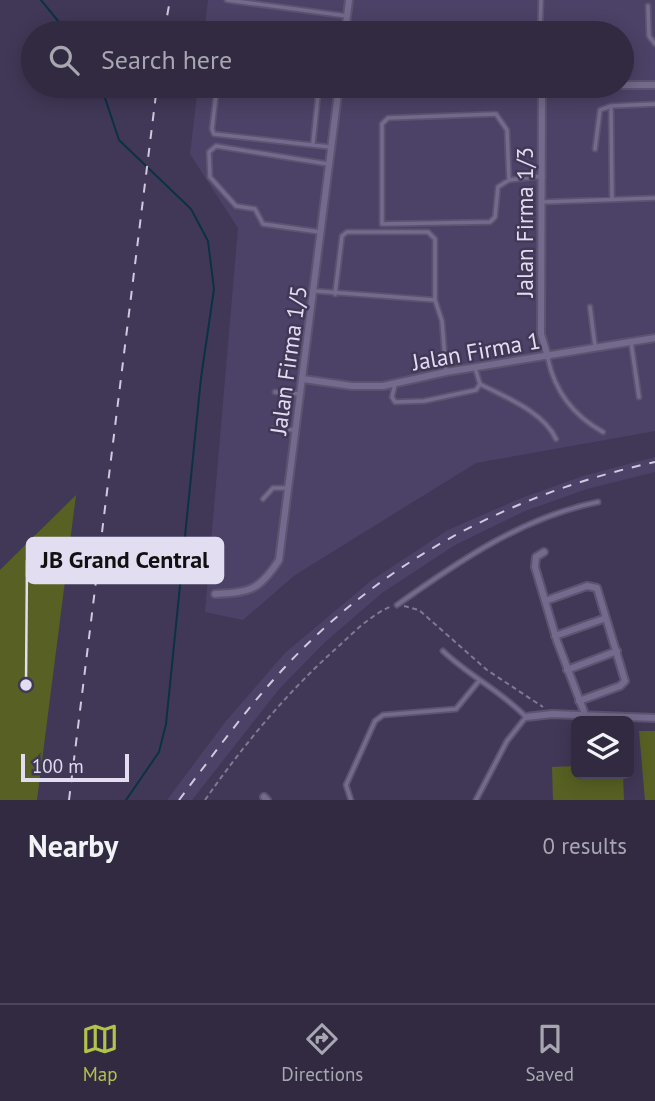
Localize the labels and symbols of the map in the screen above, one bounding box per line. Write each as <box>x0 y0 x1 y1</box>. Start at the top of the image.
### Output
street label: Jalan Firma 1/3 <box>510 147 539 298</box>
street label: Jalan Firma 1/5 <box>263 284 313 437</box>
street label: Jalan Firma 1 <box>409 325 542 377</box>
callout: JB Grand Central <box>27 538 223 583</box>
text: JB Grand Central <box>40 544 210 575</box>
scale bar <box>21 751 130 783</box>

